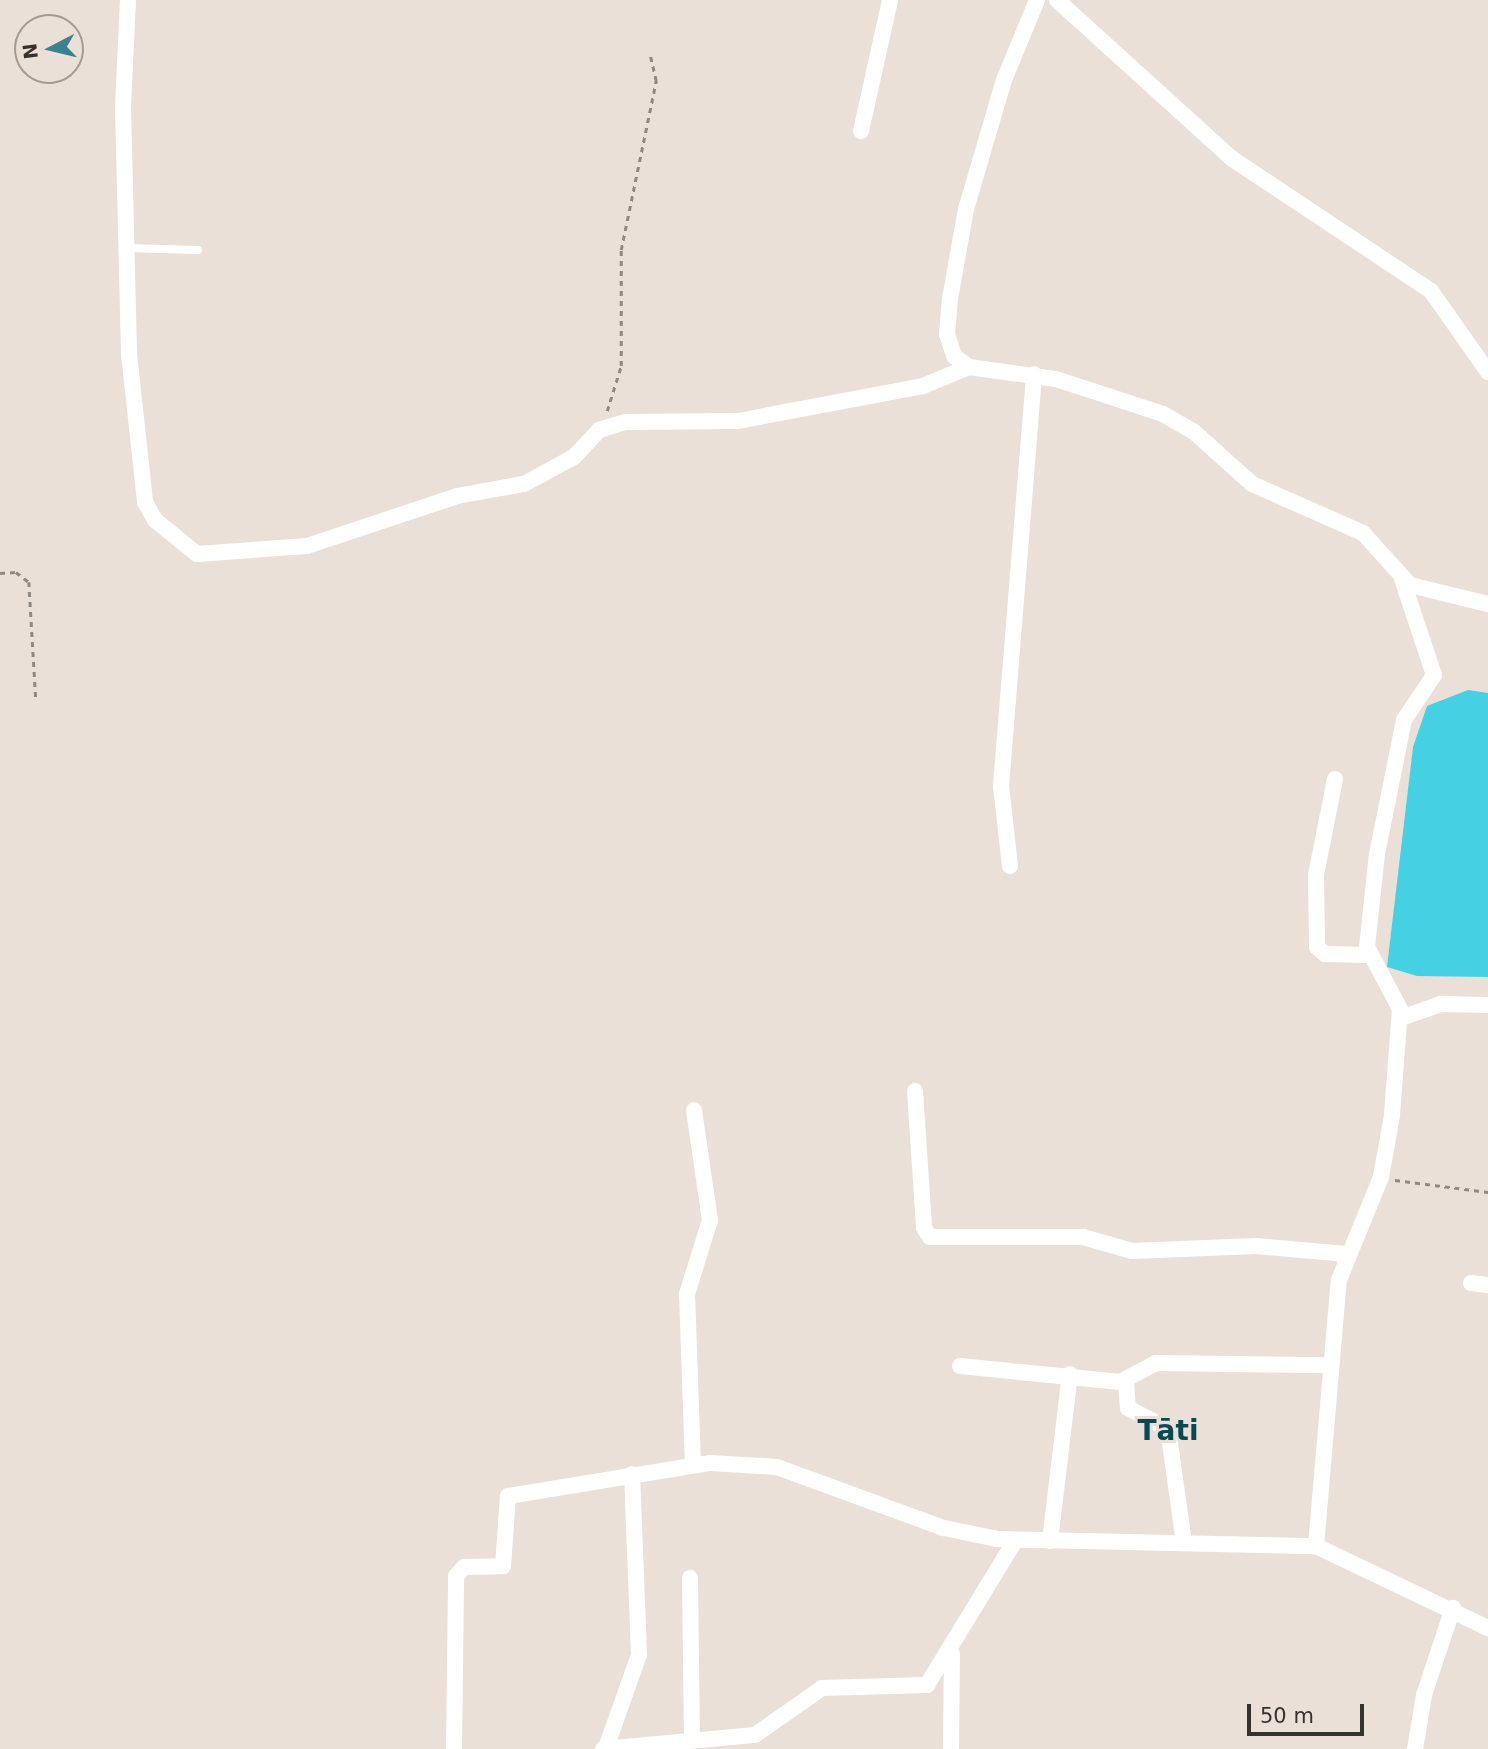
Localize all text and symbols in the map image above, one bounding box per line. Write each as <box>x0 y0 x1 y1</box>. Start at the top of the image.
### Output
north arrow <box>14 14 84 84</box>
text: N <box>18 42 42 61</box>
district label: Tāti <box>1138 1414 1198 1448</box>
scale bar <box>1250 1690 1367 1734</box>
text: 50 m <box>1260 1704 1314 1728</box>

